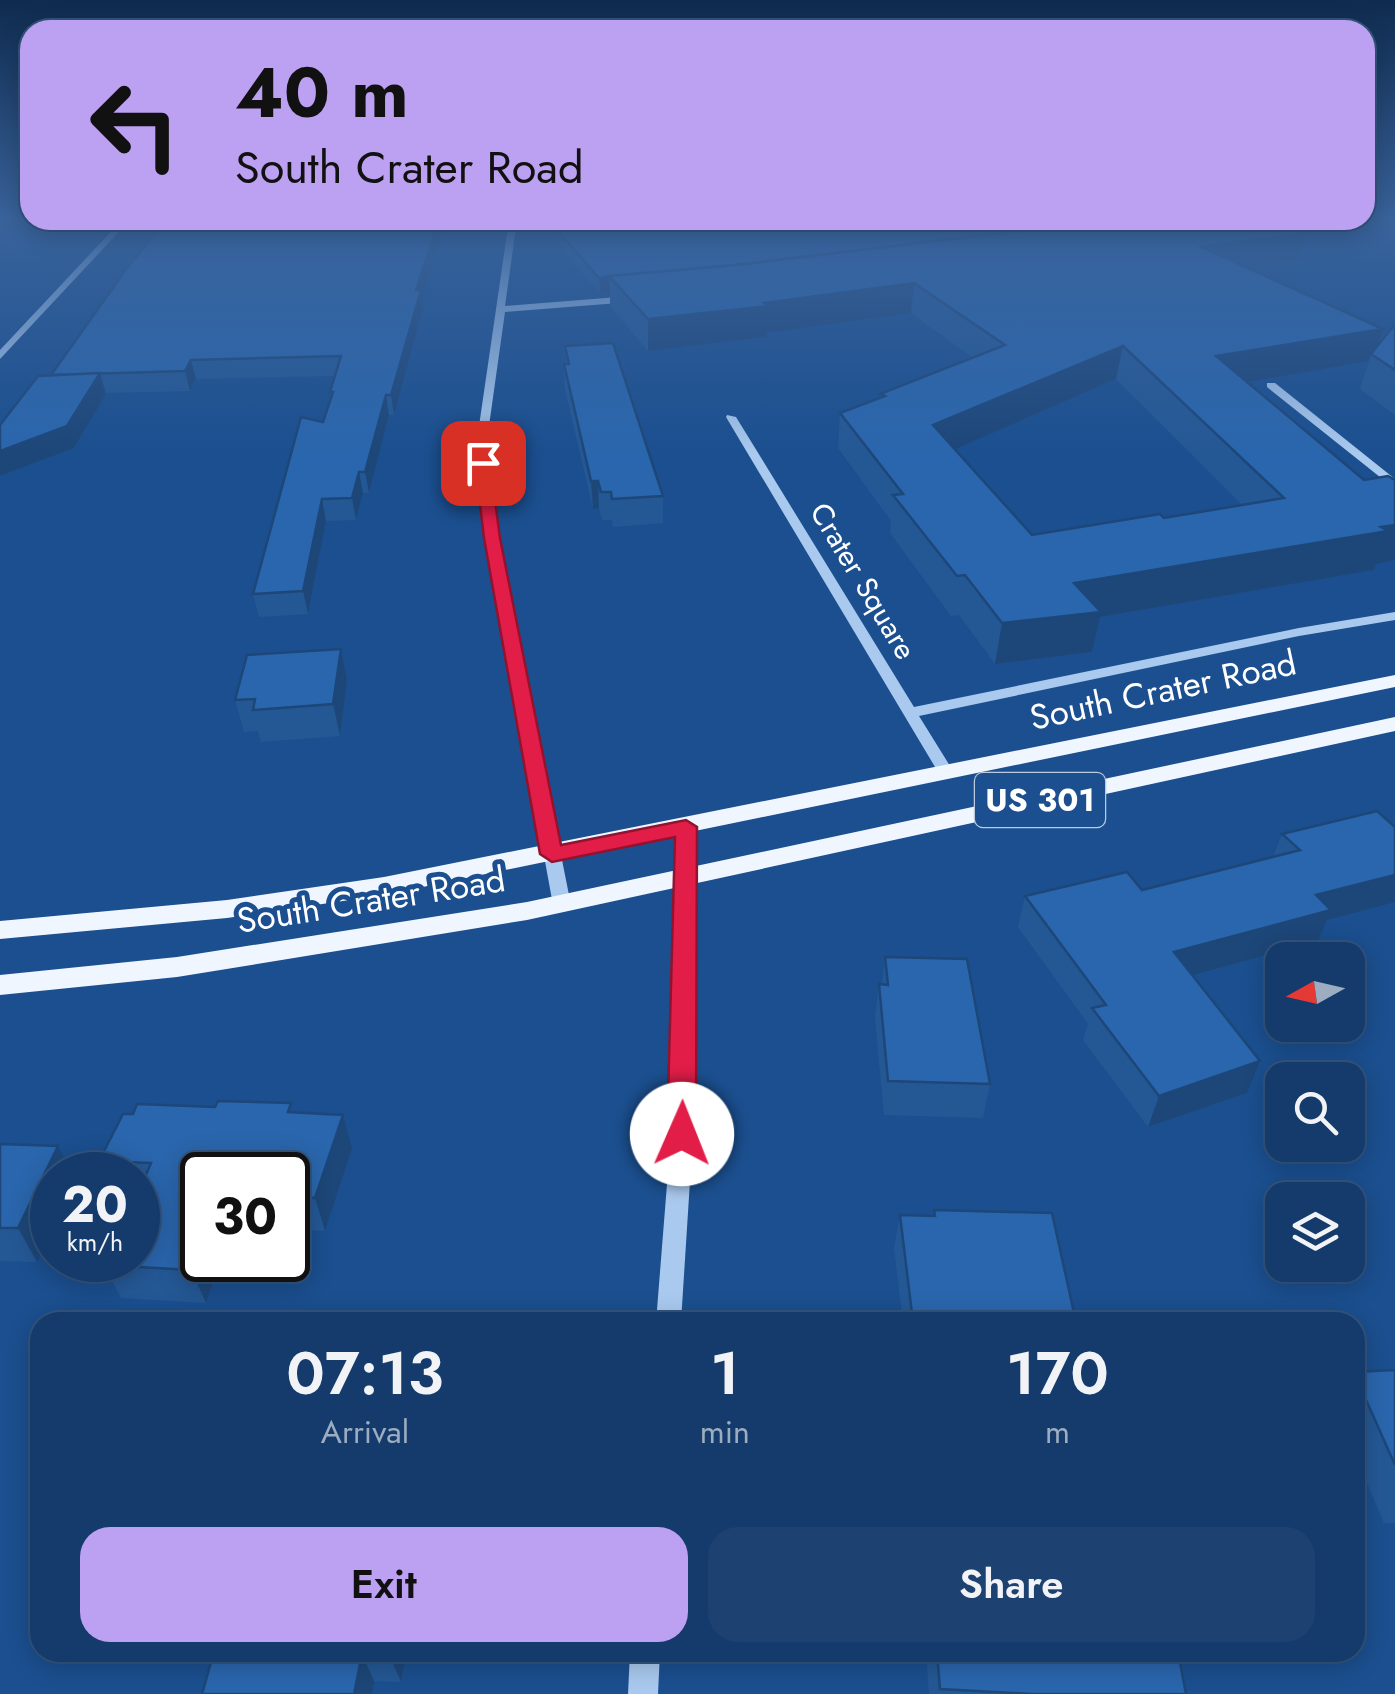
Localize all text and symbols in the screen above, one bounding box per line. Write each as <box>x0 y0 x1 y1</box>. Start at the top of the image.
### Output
text: 40 m <box>235 42 409 143</box>
icon: left <box>70 60 200 190</box>
text: South Crater Road <box>235 135 584 200</box>
pin <box>441 421 526 506</box>
icon: arrive <box>456 436 511 491</box>
street label: Crater Square <box>800 494 927 667</box>
street label: South Crater Road <box>1025 637 1301 743</box>
road number: US 301 <box>975 773 1105 827</box>
street label: South Crater Road <box>233 854 509 946</box>
north arrow <box>1265 942 1365 1042</box>
map controls <box>1265 942 1365 1282</box>
button: search <box>1265 1062 1365 1162</box>
position arrow <box>630 1082 734 1186</box>
speed limit sign: 30 <box>180 1152 310 1282</box>
text: 20 <box>62 1168 128 1241</box>
button: layers <box>1265 1182 1365 1282</box>
text: km/h <box>67 1224 123 1260</box>
text: 07:13 <box>286 1330 444 1417</box>
text: 1 <box>710 1330 740 1417</box>
text: 170 <box>1006 1330 1109 1417</box>
text: Arrival <box>321 1409 409 1455</box>
text: min <box>700 1409 750 1455</box>
text: m <box>1045 1409 1070 1455</box>
button: Exit <box>80 1527 688 1642</box>
button: Share <box>708 1527 1315 1642</box>

